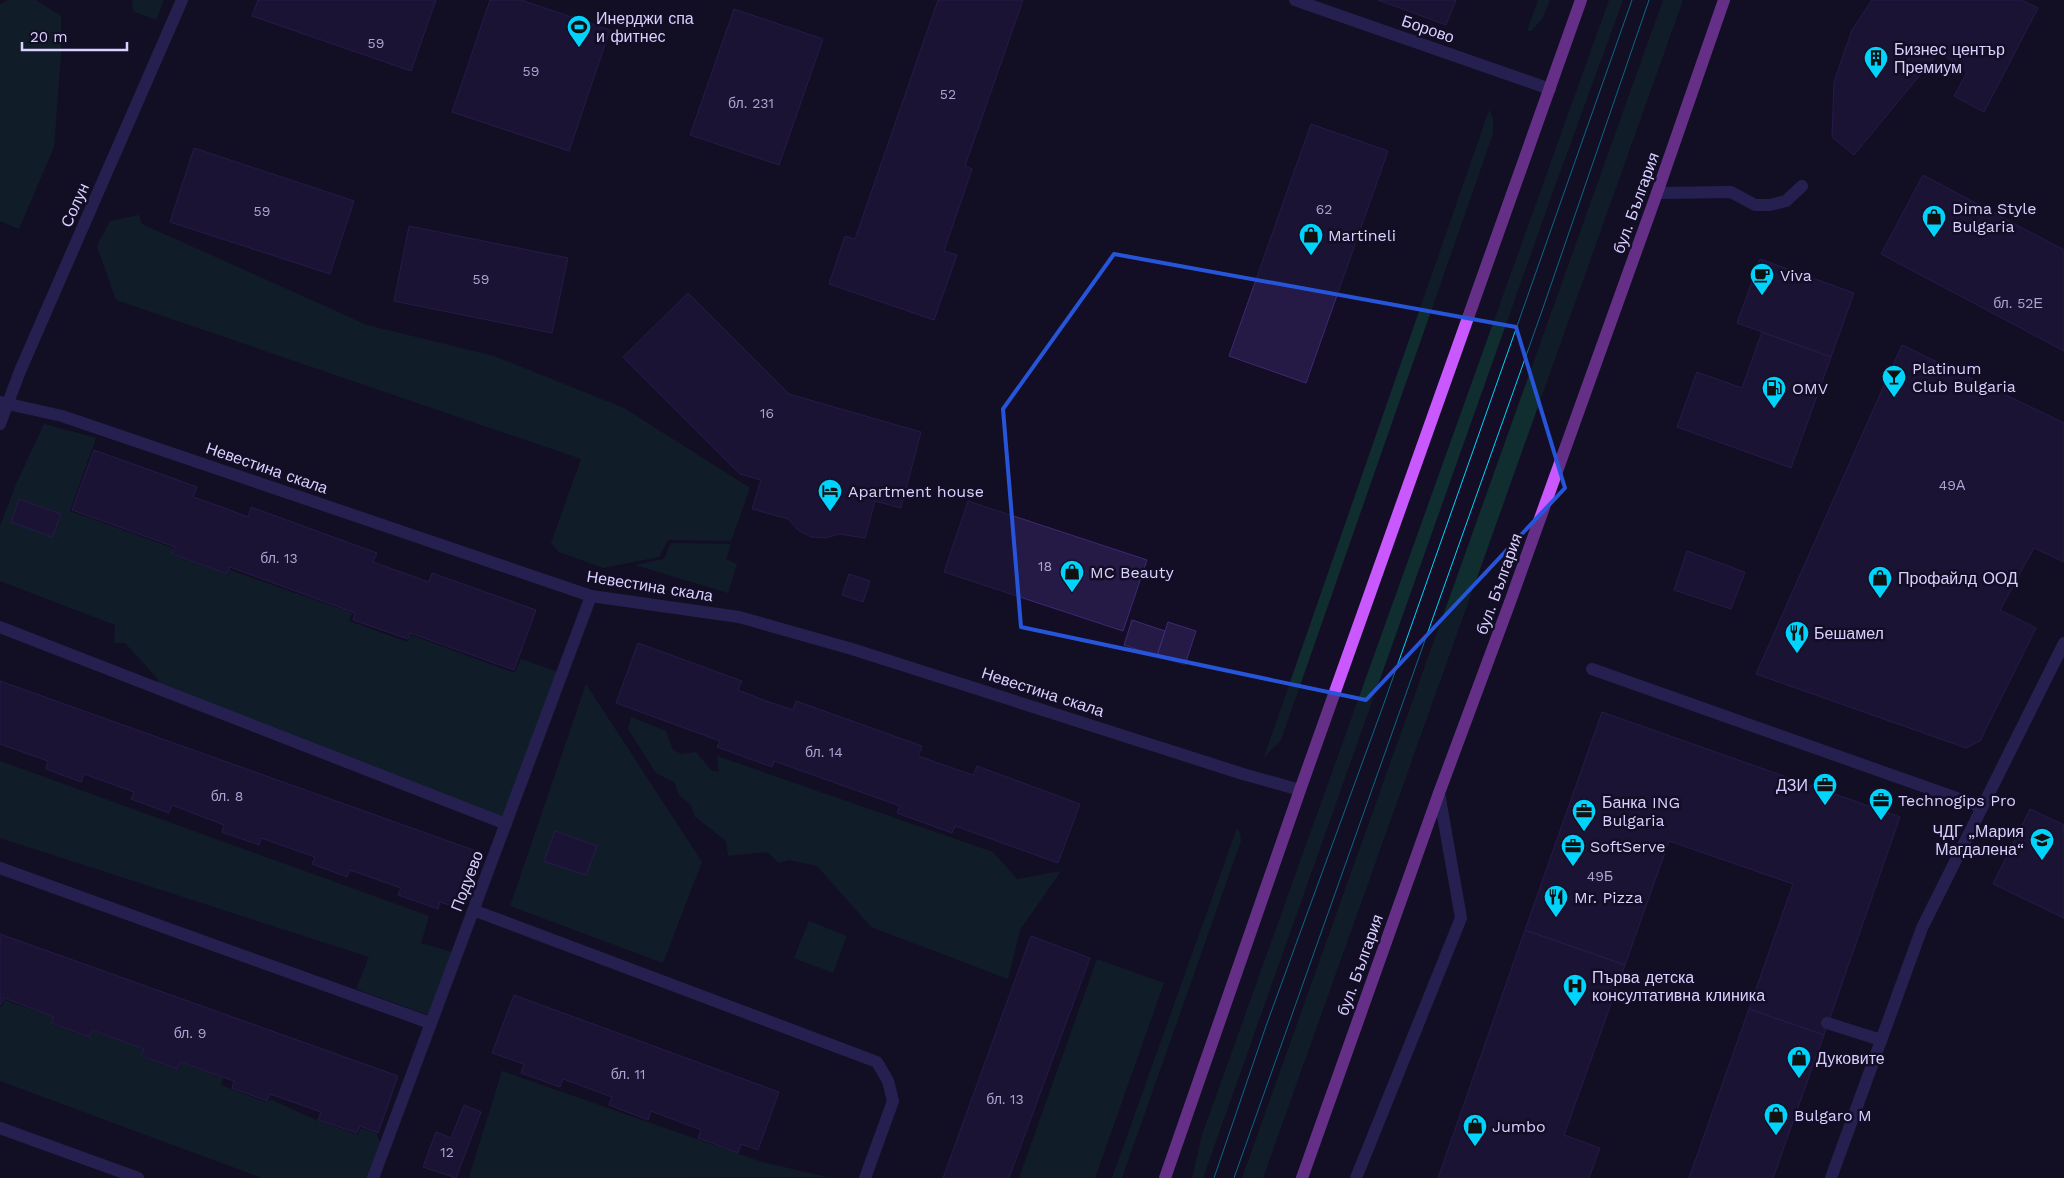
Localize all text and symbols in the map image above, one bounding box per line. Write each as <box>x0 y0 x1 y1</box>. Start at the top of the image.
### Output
place label: Инерджи спа и фитнес <box>596 9 694 46</box>
street label: Борово <box>1399 11 1457 47</box>
sports icon: Инерджи спа и фитнес <box>566 14 592 48</box>
scale bar <box>22 20 128 52</box>
text: 20 m <box>30 28 68 46</box>
house number: 59 <box>368 35 384 51</box>
place label: Бизнес център Премиум <box>1894 40 2005 77</box>
building icon: Бизнес център Премиум <box>1863 45 1889 79</box>
house number: 59 <box>523 63 539 79</box>
house number: 52 <box>940 86 956 102</box>
house number: бл. 231 <box>728 95 774 111</box>
street label: бул. България <box>1609 150 1663 256</box>
street label: Солун <box>57 180 93 230</box>
place label: Dima Style Bulgaria <box>1952 199 2036 236</box>
house number: 62 <box>1316 201 1332 217</box>
house number: 59 <box>254 203 270 219</box>
shop icon: Dima Style Bulgaria <box>1921 204 1947 238</box>
shop icon: Martineli <box>1298 222 1324 256</box>
place label: Martineli <box>1328 226 1396 245</box>
cafe icon: Viva <box>1749 262 1775 296</box>
place label: Viva <box>1780 266 1812 285</box>
house number: 59 <box>473 271 489 287</box>
house number: бл. 52Е <box>1993 295 2043 311</box>
place label: Platinum Club Bulgaria <box>1912 359 2016 396</box>
bar icon: Platinum Club Bulgaria <box>1881 364 1907 398</box>
fuel station icon: OMV <box>1761 375 1787 409</box>
place label: OMV <box>1792 379 1828 398</box>
house number: 16 <box>760 405 774 421</box>
street label: Невестина скала <box>204 438 331 498</box>
house number: 49А <box>1939 477 1966 493</box>
hotel icon: Apartment house <box>817 478 843 512</box>
place label: Apartment house <box>848 482 984 501</box>
street label: бул. България <box>1472 531 1526 637</box>
house number: бл. 13 <box>260 550 298 566</box>
house number: 18 <box>1038 558 1052 574</box>
shop icon: MC Beauty <box>1059 559 1085 593</box>
place label: MC Beauty <box>1090 563 1174 582</box>
shop icon: Профайлд ООД <box>1867 565 1893 599</box>
street label: Невестина скала <box>585 567 715 605</box>
place label: Профайлд ООД <box>1898 569 2018 588</box>
restaurant icon: Бешамел <box>1784 620 1810 654</box>
place label: Бешамел <box>1814 624 1884 643</box>
street label: Невестина скала <box>979 663 1107 721</box>
house number: бл. 14 <box>805 744 843 760</box>
office icon: ДЗИ <box>1812 772 1838 806</box>
place label: ДЗИ <box>1776 776 1808 795</box>
office icon: Technogips Pro <box>1868 787 1894 821</box>
house number: бл. 8 <box>211 788 243 804</box>
place label: Technogips Pro <box>1898 791 2016 810</box>
place label: Банка ING Bulgaria <box>1602 793 1680 830</box>
office icon: Банка ING Bulgaria <box>1571 798 1597 832</box>
place label: ЧДГ „Мария Магдалена“ <box>1932 822 2024 859</box>
school or university icon: ЧДГ „Мария Магдалена“ <box>2029 827 2055 861</box>
office icon: SoftServe <box>1560 833 1586 867</box>
place label: SoftServe <box>1590 837 1665 856</box>
street label: Подуево <box>447 848 487 914</box>
house number: 49Б <box>1587 868 1613 884</box>
restaurant icon: Mr. Pizza <box>1543 884 1569 918</box>
place label: Mr. Pizza <box>1574 888 1643 907</box>
street label: бул. България <box>1333 912 1387 1018</box>
place label: Първа детска консултативна клиника <box>1592 968 1765 1005</box>
hospital icon: Първа детска консултативна клиника <box>1562 973 1588 1007</box>
house number: бл. 9 <box>174 1025 206 1041</box>
shop icon: Дуковите <box>1786 1045 1812 1079</box>
place label: Дуковите <box>1816 1049 1885 1068</box>
house number: бл. 11 <box>611 1066 645 1082</box>
house number: бл. 13 <box>986 1091 1024 1107</box>
shop icon: Bulgaro M <box>1763 1102 1789 1136</box>
place label: Bulgaro M <box>1794 1106 1872 1125</box>
shop icon: Jumbo <box>1462 1113 1488 1147</box>
place label: Jumbo <box>1492 1117 1546 1136</box>
house number: 12 <box>440 1144 454 1160</box>

